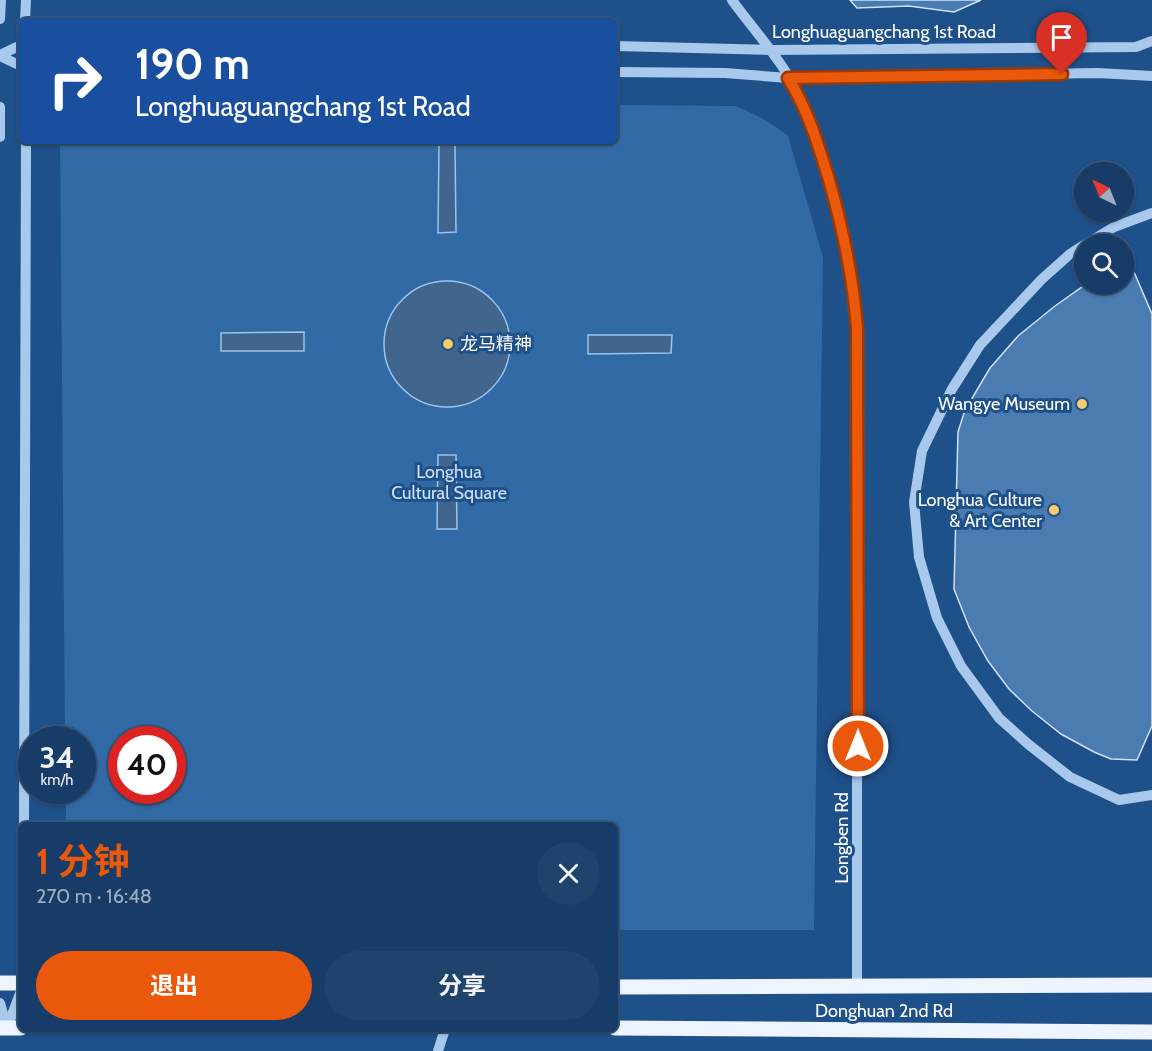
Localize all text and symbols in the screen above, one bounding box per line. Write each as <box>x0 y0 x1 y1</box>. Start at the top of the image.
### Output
pin <box>1036 12 1087 74</box>
street label: Longhuaguangchang 1st Road <box>772 21 996 43</box>
icon: arrive <box>1045 21 1078 54</box>
text: 190 m <box>135 38 250 90</box>
icon: right <box>36 42 114 120</box>
text: Longhuaguangchang 1st Road <box>135 90 471 123</box>
north arrow <box>1074 162 1134 222</box>
map controls <box>1074 162 1134 294</box>
button: search <box>1074 234 1134 294</box>
place label: 龙马精神 <box>460 333 532 355</box>
marker: 龙马精神 <box>441 337 455 351</box>
place label: Wangye Museum <box>938 393 1070 415</box>
marker: Wangye Museum <box>1075 397 1089 411</box>
park label: Longhua Cultural Square <box>391 461 507 504</box>
place label: Longhua Culture & Art Center <box>918 489 1042 532</box>
marker: Longhua Culture & Art Center <box>1047 503 1061 517</box>
position arrow <box>826 714 890 778</box>
speed limit sign: 40 <box>108 726 186 804</box>
text: 34 <box>40 739 74 776</box>
text: km/h <box>41 771 73 789</box>
street label: Longben Rd <box>831 792 853 884</box>
text: 1 分钟 <box>36 839 129 883</box>
button: close <box>537 842 600 905</box>
text: 270 m · 16:48 <box>36 884 152 908</box>
button: 退出 <box>36 951 312 1020</box>
button: 分享 <box>324 951 600 1020</box>
street label: Donghuan 2nd Rd <box>815 1000 953 1022</box>

